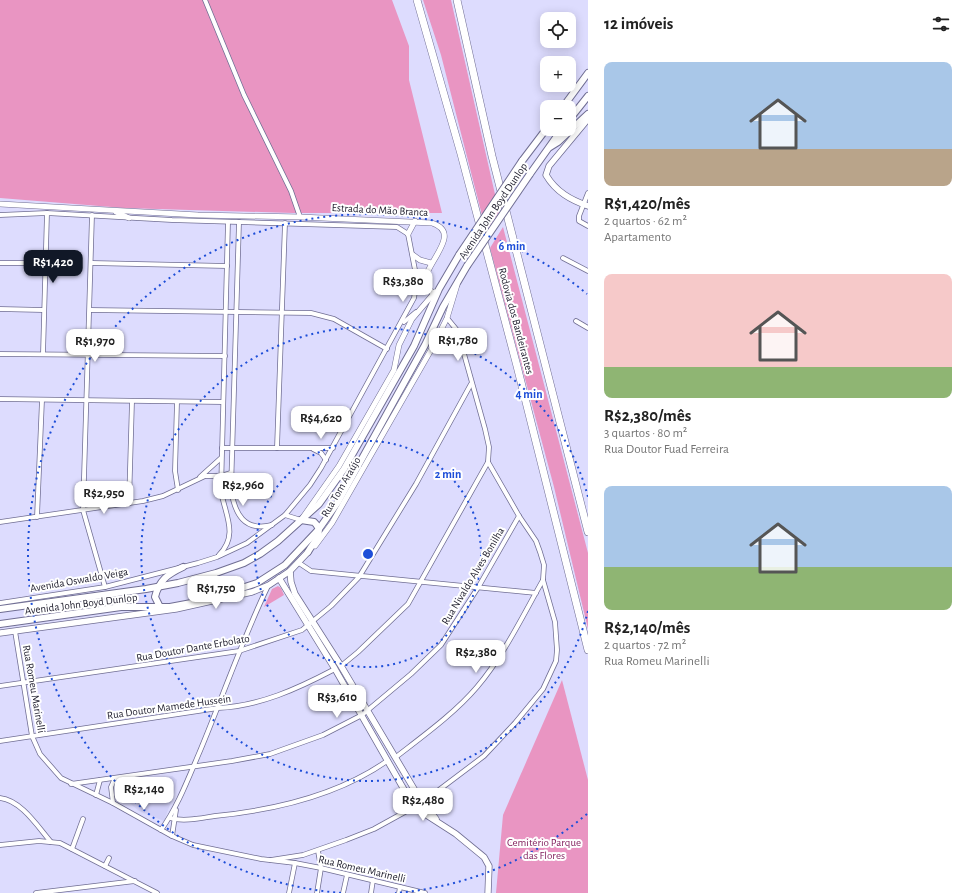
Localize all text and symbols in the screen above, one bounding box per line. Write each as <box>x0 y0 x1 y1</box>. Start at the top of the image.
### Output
map controls <box>540 12 576 136</box>
button: locate <box>540 12 576 48</box>
icon: filters <box>930 13 952 35</box>
text: 12 imóveis <box>604 15 673 32</box>
button: + <box>540 56 576 92</box>
icon: home <box>742 88 814 160</box>
button: − <box>540 100 576 136</box>
street label: Avenida John Boyd Dunlop <box>457 161 529 261</box>
text: R$1,420/mês <box>604 195 690 212</box>
street label: Estrada do Mão Branca <box>331 202 429 218</box>
text: 2 quartos · 62 m² <box>604 215 687 228</box>
text: Apartamento <box>604 231 671 244</box>
text: 6 min <box>499 240 525 252</box>
pin: R$1,420 <box>16 250 90 284</box>
text: R$1,420 <box>33 256 73 269</box>
street label: Rodovia dos Bandeirantes <box>496 267 536 375</box>
pin: R$3,380 <box>366 269 440 303</box>
text: R$3,380 <box>383 275 423 288</box>
icon: home <box>742 300 814 372</box>
pin: R$1,780 <box>421 328 495 362</box>
pin: R$1,970 <box>58 329 132 363</box>
text: R$1,780 <box>438 334 478 347</box>
text: R$1,970 <box>75 335 115 348</box>
text: 4 min <box>515 388 543 400</box>
pin: R$4,620 <box>284 406 358 440</box>
text: R$2,380/mês <box>604 407 691 424</box>
text: R$4,620 <box>300 412 342 425</box>
text: 3 quartos · 80 m² <box>604 427 687 440</box>
text: Rua Doutor Fuad Ferreira <box>604 443 729 456</box>
street label: Rua Tom Araújo <box>319 455 363 519</box>
text: 2 min <box>435 468 461 480</box>
pin: R$2,960 <box>206 473 280 507</box>
text: R$2,960 <box>222 479 264 492</box>
pin: R$2,950 <box>67 481 141 515</box>
text: R$2,950 <box>83 487 125 500</box>
icon: home <box>742 512 814 584</box>
street label: Rua Nivaldo Alves Bonilha <box>440 526 506 626</box>
centre of rings <box>361 547 375 561</box>
street label: Avenida Oswaldo Veiga <box>29 566 129 594</box>
pin: R$1,750 <box>179 576 253 610</box>
text: R$1,750 <box>196 582 236 595</box>
street label: Avenida John Boyd Dunlop <box>24 592 138 616</box>
text: R$2,140/mês <box>604 619 690 636</box>
street label: Rua Doutor Dante Erbolato <box>135 633 251 663</box>
text: 2 quartos · 72 m² <box>604 639 686 652</box>
pin: R$2,380 <box>439 640 513 674</box>
street label: Rua Romeu Marinelli <box>21 644 47 734</box>
text: R$2,380 <box>455 646 497 659</box>
text: Rua Romeu Marinelli <box>604 655 710 668</box>
pin: R$3,610 <box>300 685 374 719</box>
text: R$3,610 <box>317 691 357 704</box>
street label: Rua Doutor Mamede Hussein <box>106 693 232 721</box>
pin: R$2,140 <box>107 777 181 811</box>
text: R$2,140 <box>124 783 164 796</box>
pin: R$2,480 <box>386 788 460 822</box>
text: R$2,480 <box>402 794 444 807</box>
park label: Cemitério Parque das Flores <box>507 837 581 861</box>
street label: Rua Romeu Marinelli <box>317 854 407 884</box>

